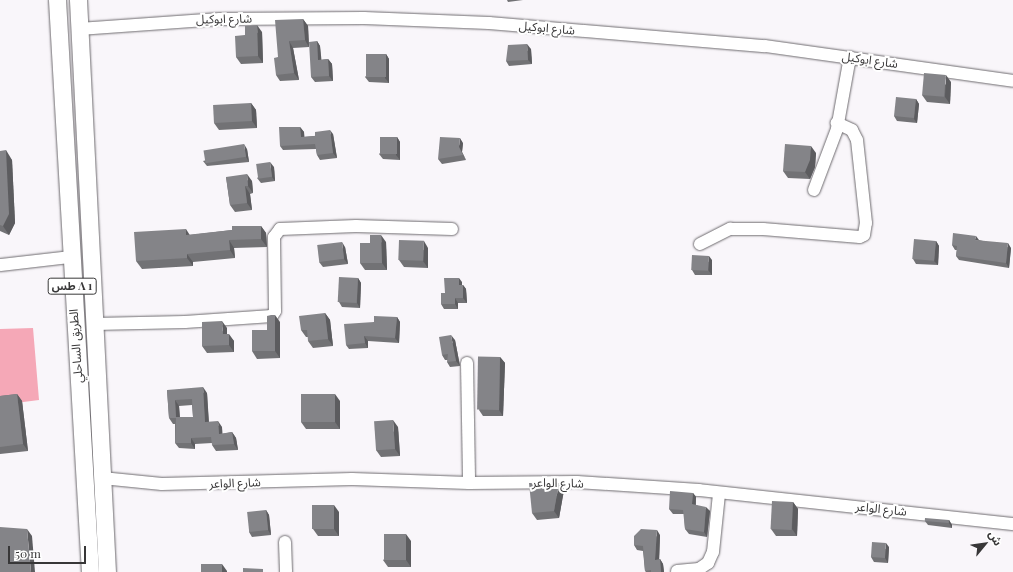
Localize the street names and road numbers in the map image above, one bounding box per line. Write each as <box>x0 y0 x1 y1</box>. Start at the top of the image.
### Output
street label: شارع ابوكيل <box>196 11 252 27</box>
street label: شارع ابوكيل <box>518 18 576 38</box>
street label: شارع ابوكيل <box>841 49 899 71</box>
road number: طس A 1 <box>47 277 97 295</box>
street label: الطريق الساحلي <box>66 308 86 384</box>
street label: شارع الواعر <box>209 475 261 491</box>
street label: شارع الواعر <box>532 475 584 491</box>
street label: شارع الواعر <box>855 499 907 519</box>

